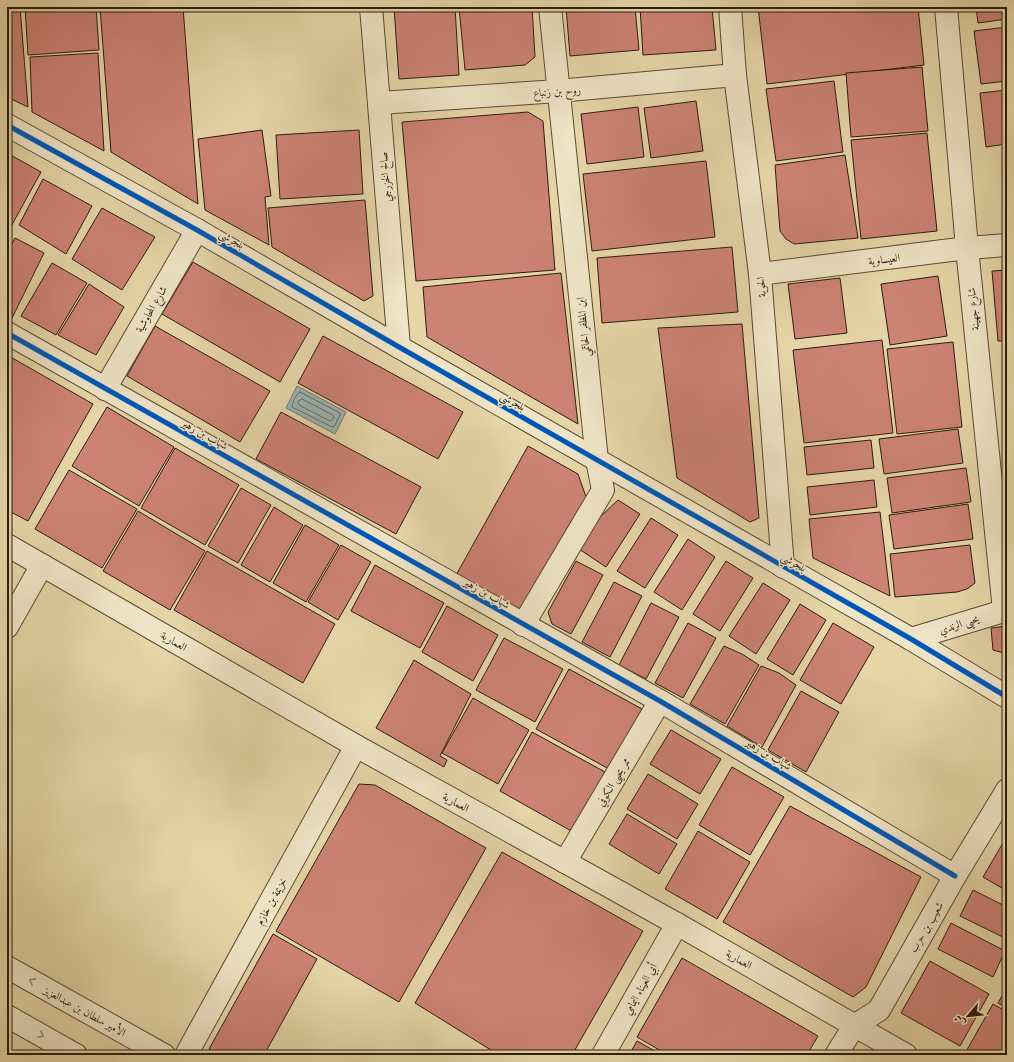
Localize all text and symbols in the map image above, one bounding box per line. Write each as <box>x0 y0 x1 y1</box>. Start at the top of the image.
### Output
street label: روح بن زنباع <box>533 82 582 104</box>
street label: صالح الخزرجي <box>376 151 396 203</box>
street label: بلجرشي <box>215 226 247 255</box>
street label: العيساوية <box>867 250 901 268</box>
street label: الحوية <box>753 276 769 298</box>
street label: شارع المحاوشية <box>132 283 173 336</box>
street label: شارع جهينة <box>964 287 985 331</box>
street label: ابن المظفر الحاتمي <box>573 296 597 357</box>
street label: بلجرشي <box>496 388 528 417</box>
street label: شهاب بن زهير <box>178 415 231 453</box>
street label: بلجرشي <box>777 549 809 578</box>
street label: شهاب بن زهير <box>460 574 513 612</box>
street label: يحيى الرندي <box>937 611 982 640</box>
street label: العمارية <box>158 628 190 654</box>
street label: شهاب بن زهير <box>742 734 795 774</box>
street label: ممر يحيى الكوفي <box>593 755 636 810</box>
street label: العمارية <box>440 789 472 815</box>
street label: خزيمة بن خازم <box>252 875 292 929</box>
street label: شعيب بن حرب <box>906 899 947 956</box>
street label: العمارية <box>723 946 755 972</box>
street label: أبي العيناء اليمامي <box>619 960 662 1018</box>
one-way arrow <box>29 978 36 985</box>
street label: الأمير سلطان بن عبدالعزيز <box>40 981 129 1040</box>
north arrow <box>948 996 988 1036</box>
text: ش <box>950 1013 968 1029</box>
one-way arrow <box>37 1030 44 1037</box>

